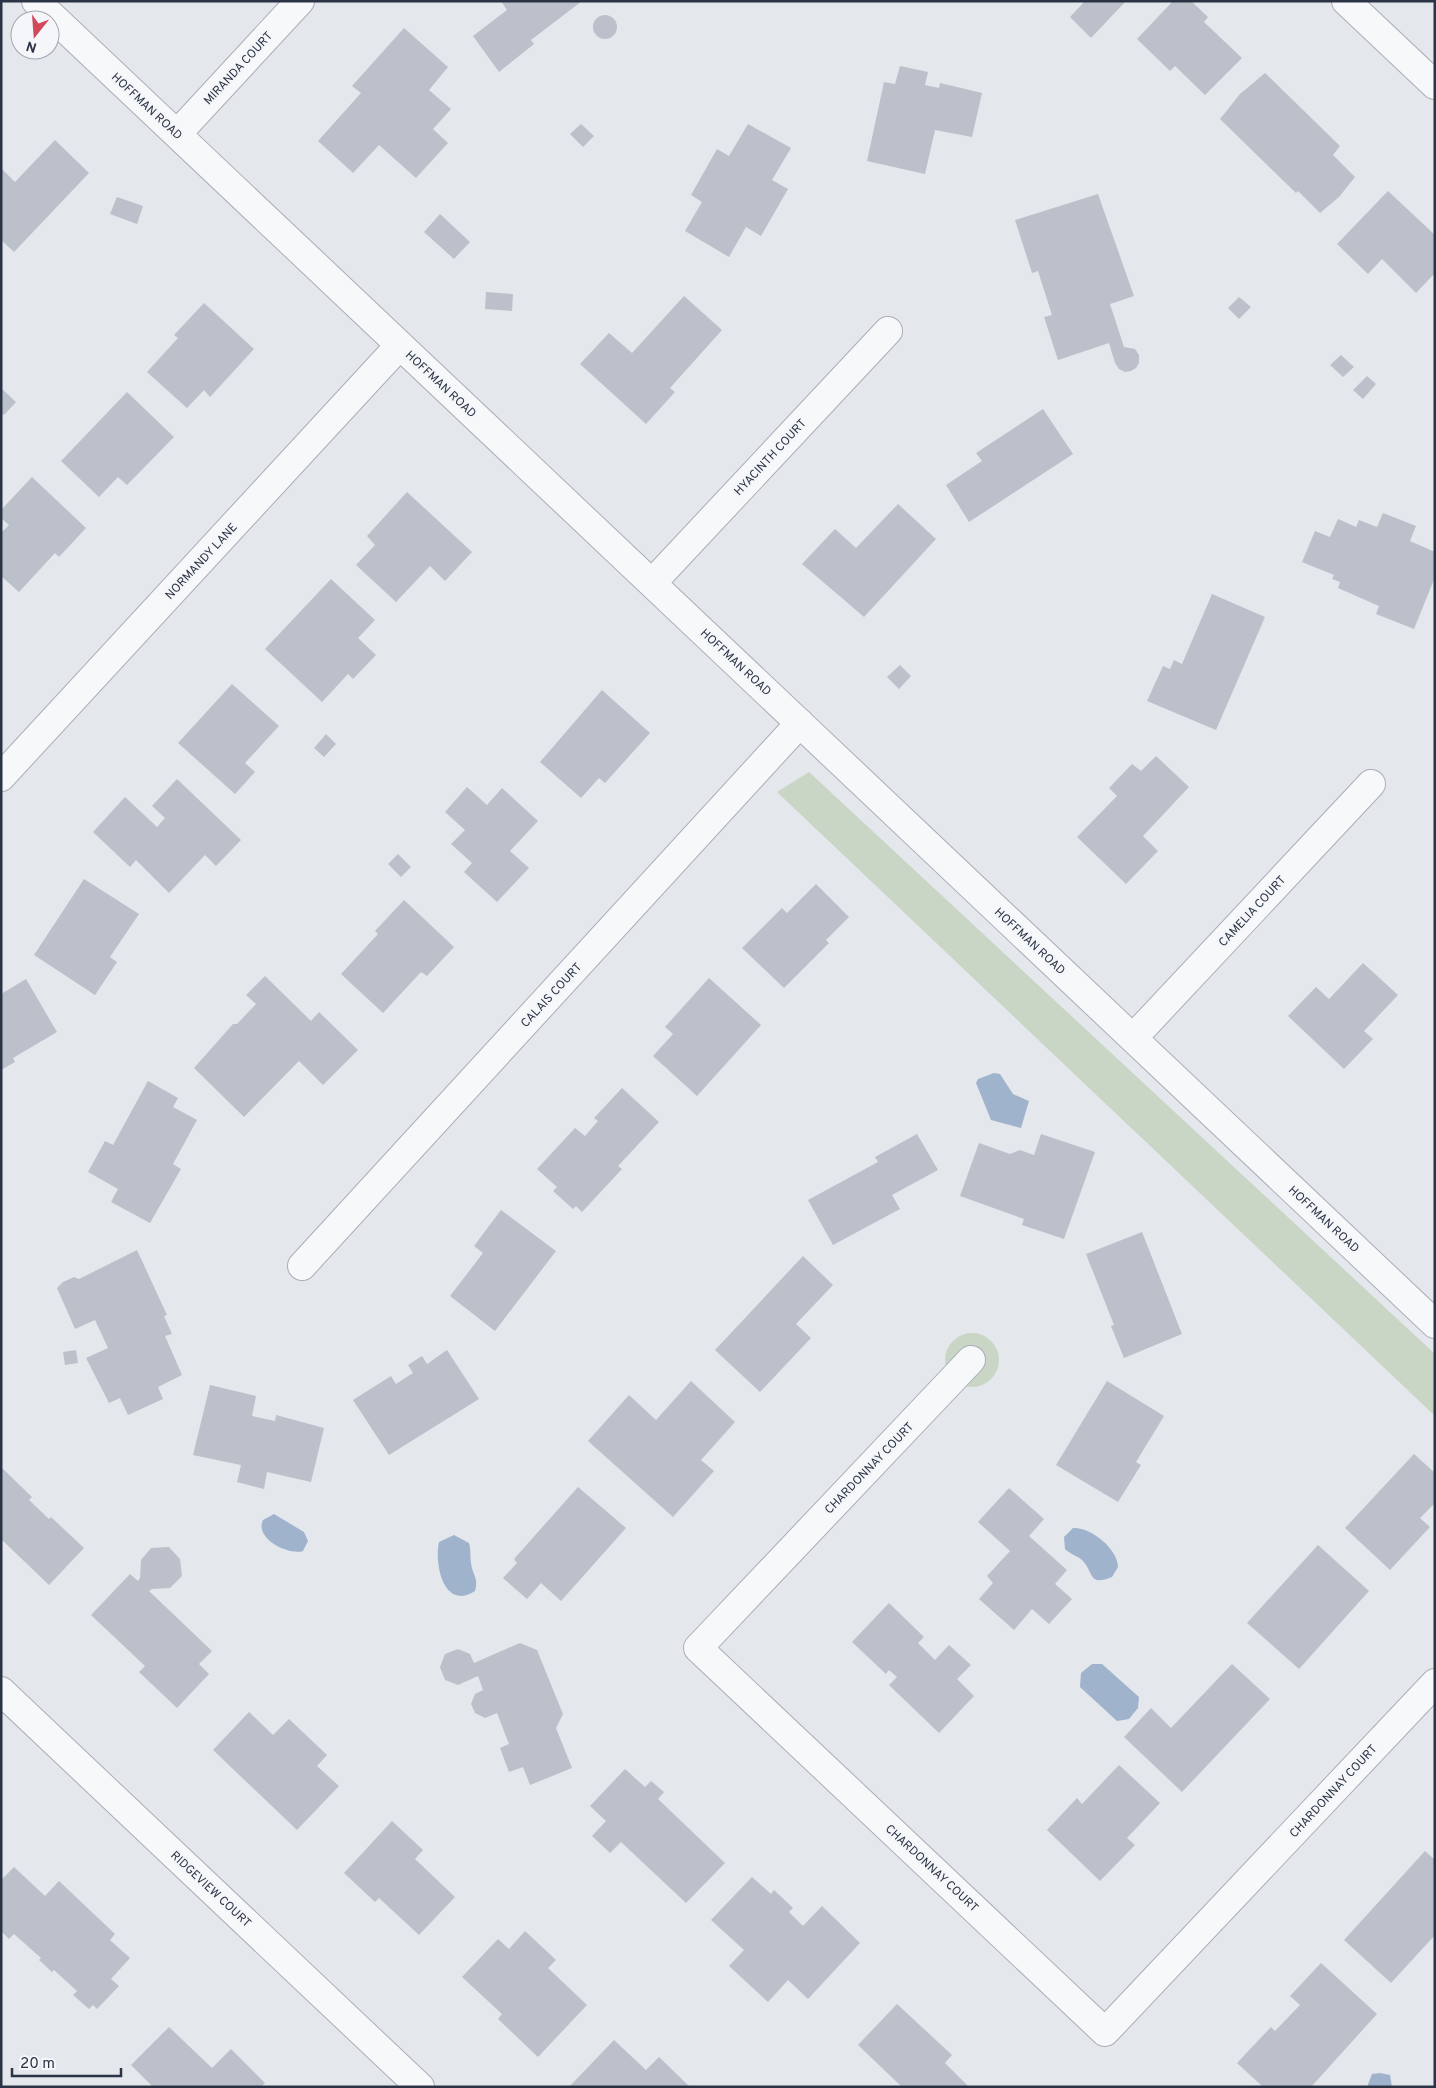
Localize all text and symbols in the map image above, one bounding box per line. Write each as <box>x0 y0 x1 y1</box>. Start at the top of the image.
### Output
north arrow <box>10 10 60 60</box>
street label: MIRANDA COURT <box>201 29 277 109</box>
text: N <box>24 36 39 56</box>
street label: HOFFMAN ROAD <box>107 70 185 144</box>
street label: HOFFMAN ROAD <box>401 348 479 422</box>
street label: HYACINTH COURT <box>731 416 810 499</box>
street label: NORMANDY LANE <box>162 520 241 603</box>
street label: HOFFMAN ROAD <box>696 626 774 700</box>
street label: CAMELIA COURT <box>1216 873 1290 951</box>
street label: HOFFMAN ROAD <box>990 905 1068 979</box>
street label: CALAIS COURT <box>518 960 586 1031</box>
street label: HOFFMAN ROAD <box>1284 1183 1362 1257</box>
street label: CHARDONNAY COURT <box>822 1419 918 1518</box>
street label: CHARDONNAY COURT <box>1286 1742 1381 1842</box>
street label: CHARDONNAY COURT <box>881 1821 981 1916</box>
street label: RIDGEVIEW COURT <box>166 1848 254 1931</box>
scale bar <box>12 2046 121 2078</box>
text: 20 m <box>20 2055 55 2074</box>

